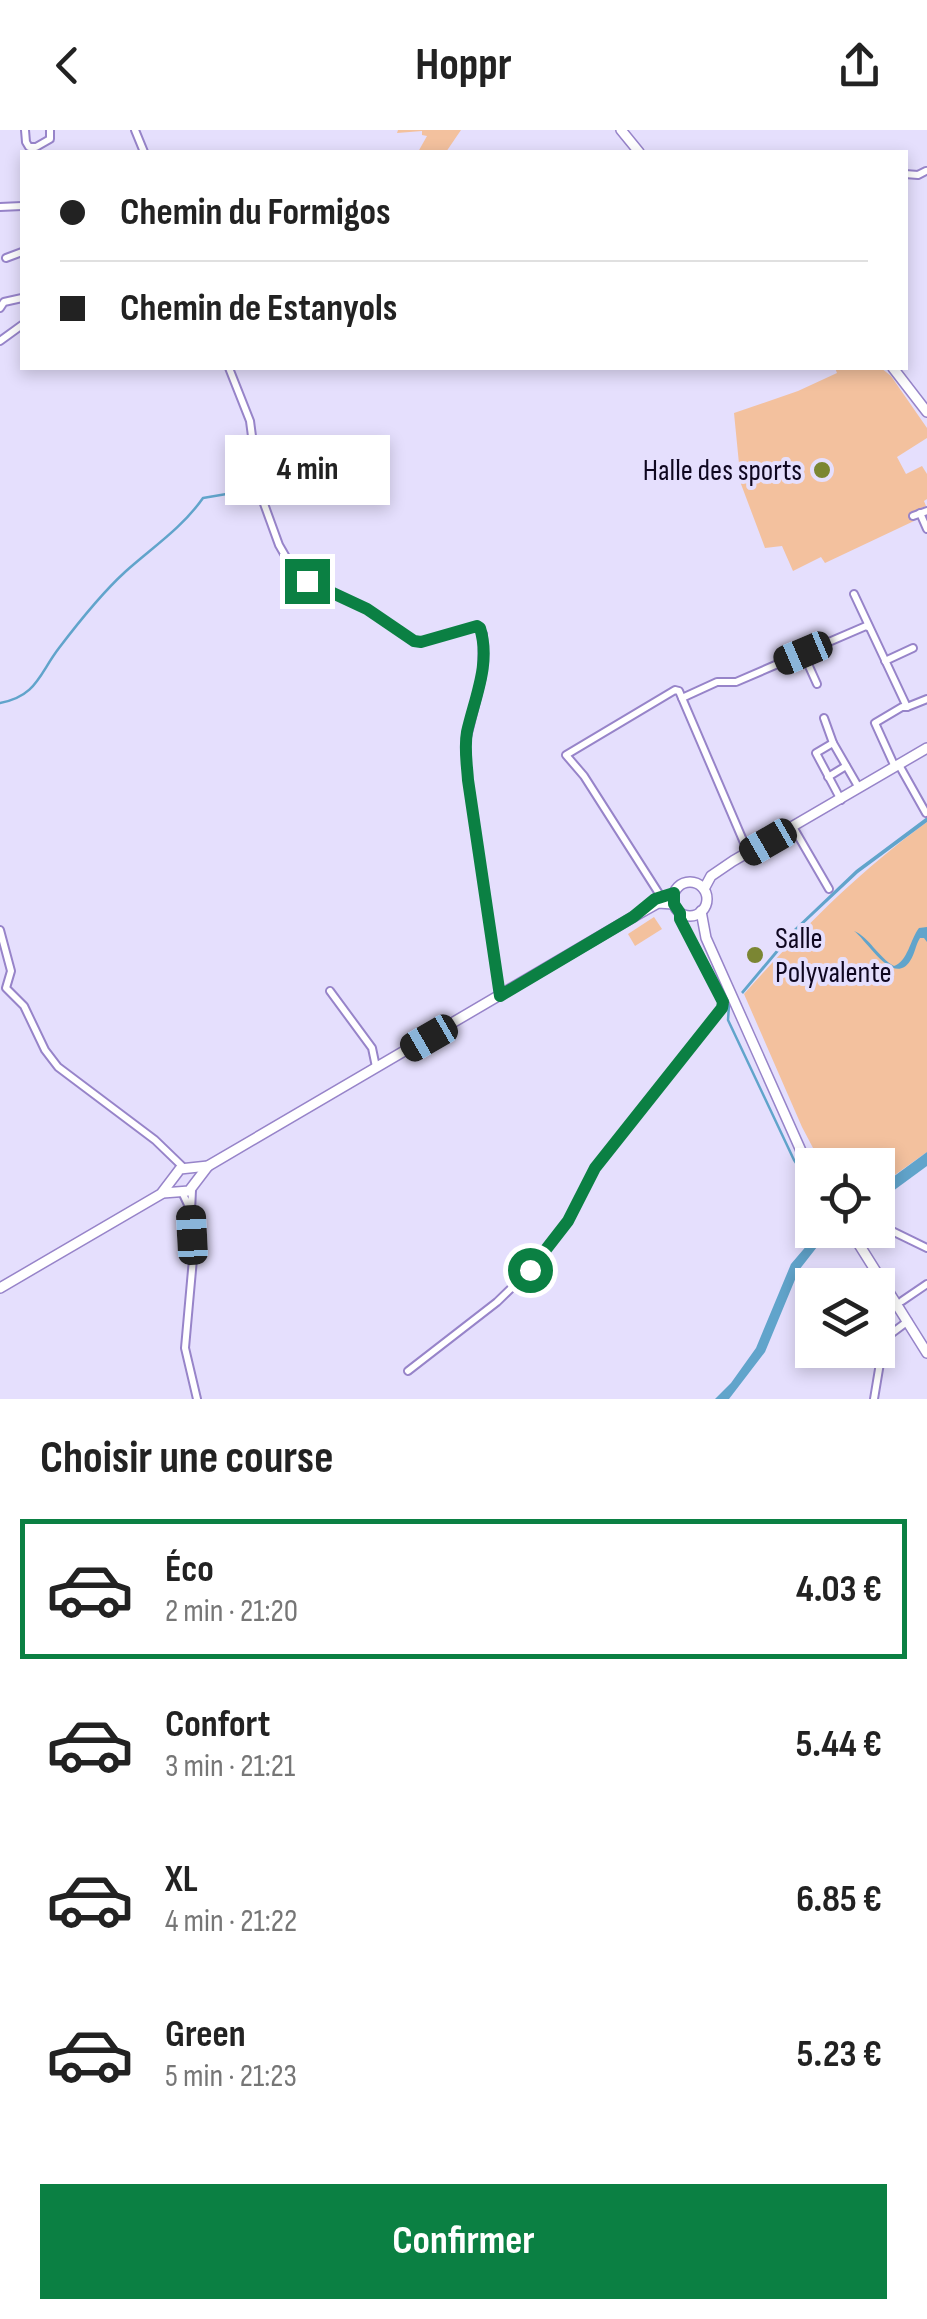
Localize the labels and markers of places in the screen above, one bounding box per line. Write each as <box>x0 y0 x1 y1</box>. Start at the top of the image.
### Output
place label: Halle des sports <box>643 453 802 489</box>
marker: Halle des sports <box>811 459 833 481</box>
place label: Salle Polyvalente <box>775 921 892 991</box>
marker: Salle Polyvalente <box>744 944 766 966</box>

